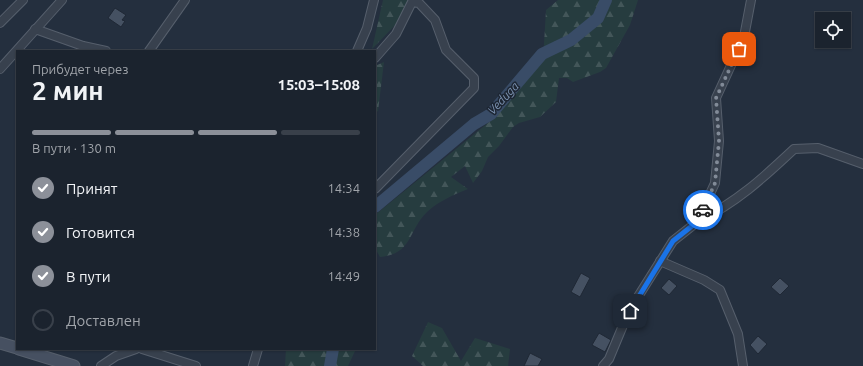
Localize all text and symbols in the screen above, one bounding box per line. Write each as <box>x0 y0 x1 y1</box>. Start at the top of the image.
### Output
map controls <box>815 12 851 48</box>
button: locate <box>815 12 851 48</box>
pin <box>722 32 756 66</box>
icon: bag <box>728 38 750 60</box>
text: Прибудет через <box>32 62 129 76</box>
text: 2 мин <box>32 76 104 105</box>
text: 15:03–15:08 <box>277 76 360 93</box>
water label: Veduga <box>485 79 521 117</box>
text: В пути · 130 m <box>32 141 116 155</box>
icon: check <box>32 177 54 199</box>
text: Принят <box>66 180 118 197</box>
text: 14:34 <box>327 181 360 195</box>
courier <box>683 190 723 230</box>
icon: car <box>692 199 714 221</box>
icon: check <box>32 221 54 243</box>
text: Готовится <box>66 224 135 241</box>
text: 14:38 <box>327 225 360 239</box>
icon: check <box>32 265 54 287</box>
text: В пути <box>66 268 111 285</box>
text: 14:49 <box>327 269 360 283</box>
pin <box>613 294 647 328</box>
icon: home <box>619 300 641 322</box>
text: Доставлен <box>66 312 141 329</box>

